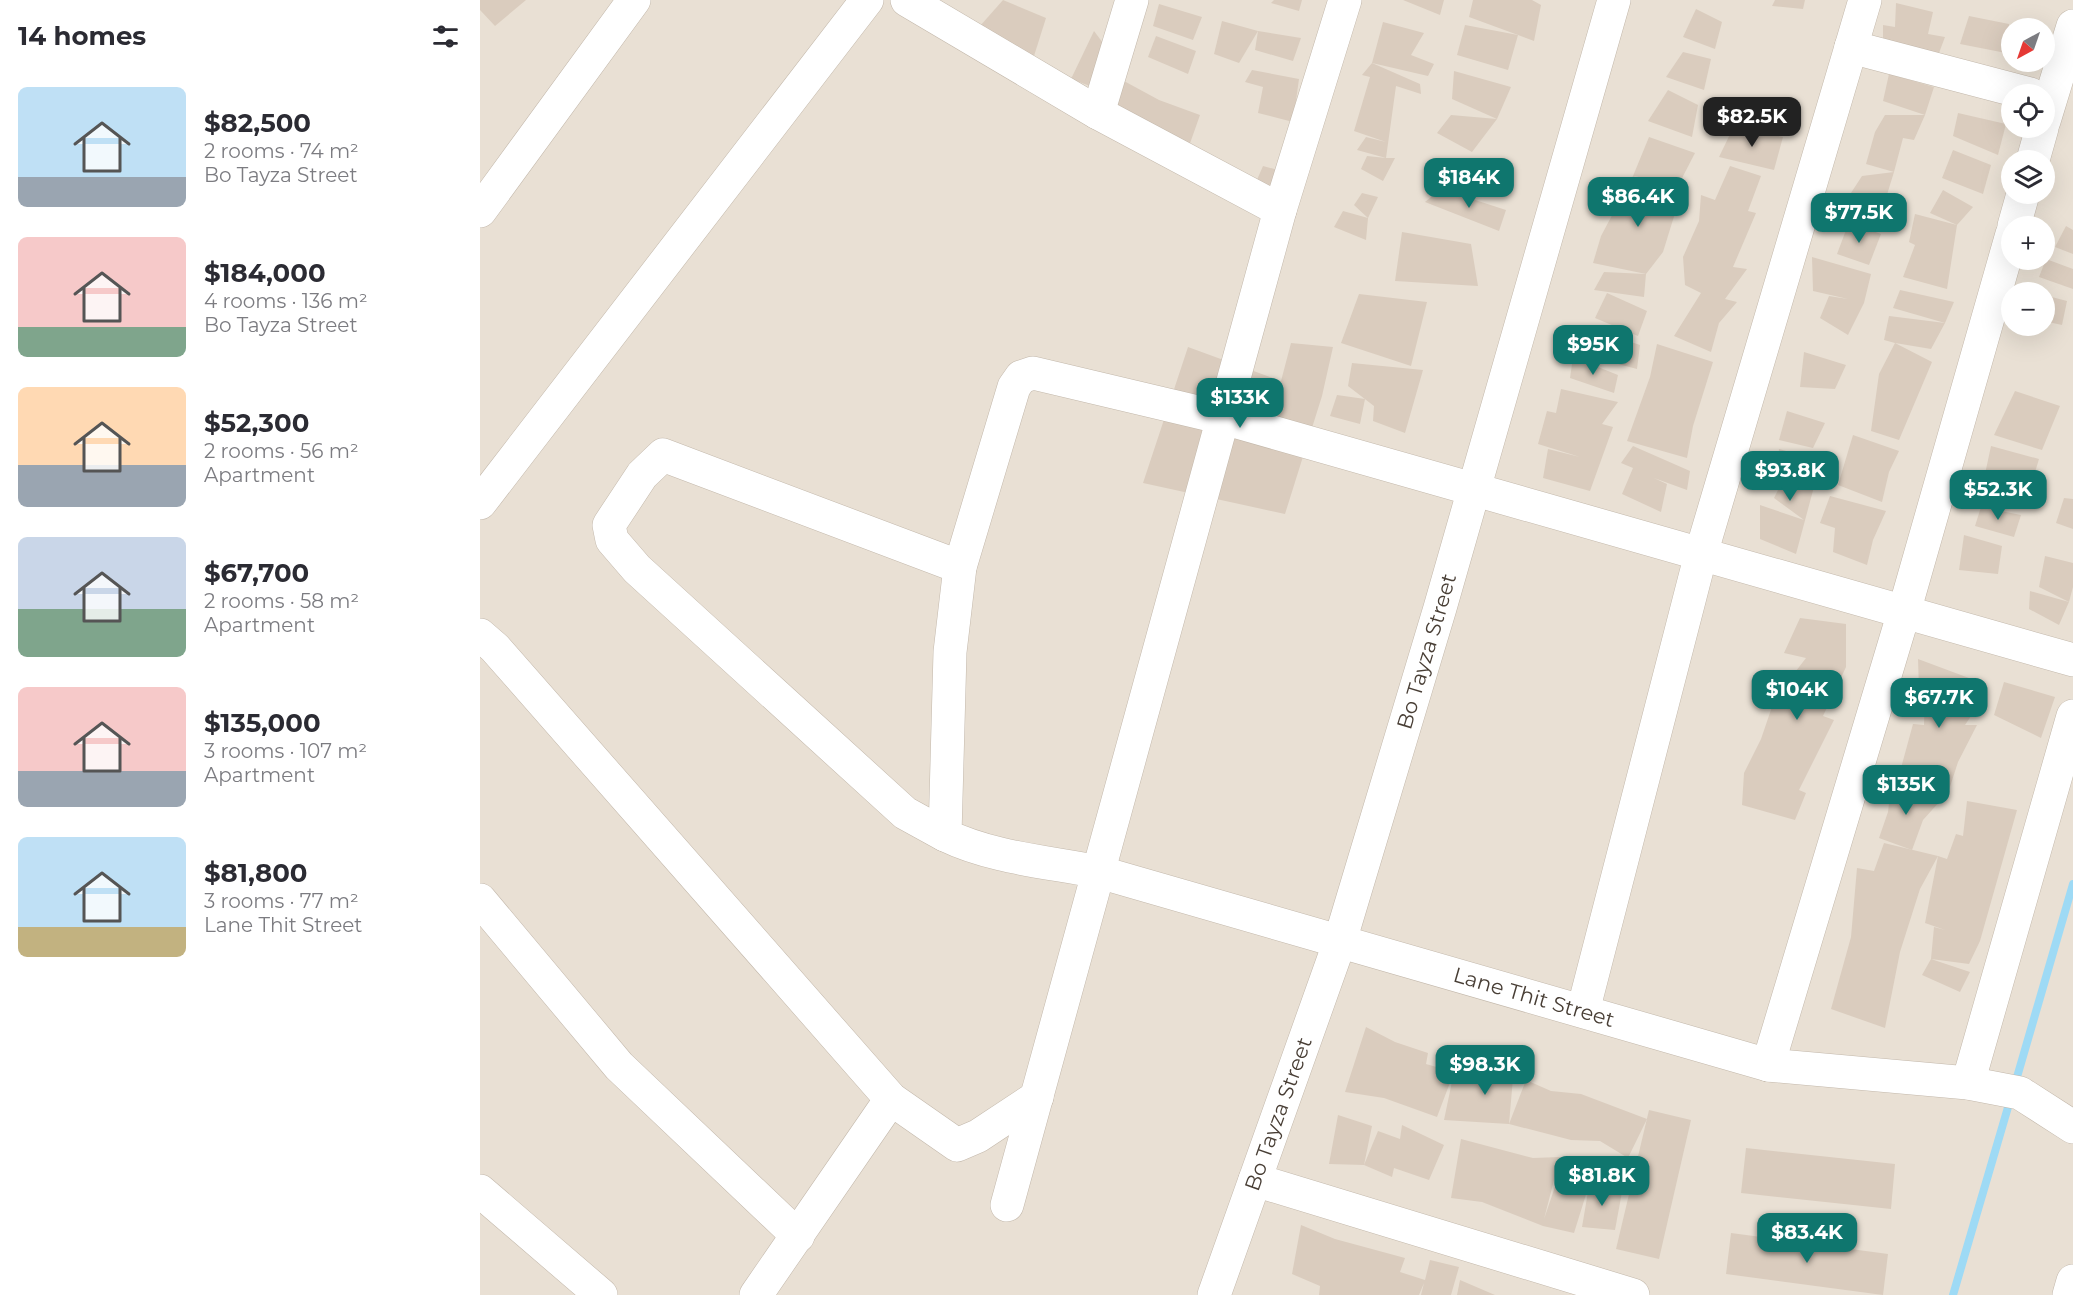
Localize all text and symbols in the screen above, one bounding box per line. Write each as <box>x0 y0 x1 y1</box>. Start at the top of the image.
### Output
north arrow <box>2001 18 2055 72</box>
map controls <box>2001 18 2055 336</box>
text: 14 homes <box>18 20 146 52</box>
icon: filters <box>429 20 462 53</box>
button: locate <box>2001 84 2055 138</box>
pin: $82.5K <box>1703 97 1801 148</box>
text: $82.5K <box>1717 104 1787 128</box>
text: $82,500 <box>204 107 311 139</box>
icon: home <box>66 111 138 183</box>
text: 2 rooms · 74 m² <box>204 139 359 163</box>
button: layers <box>2001 150 2055 204</box>
pin: $184K <box>1427 158 1511 209</box>
text: Bo Tayza Street <box>204 163 358 187</box>
text: $184K <box>1438 165 1500 189</box>
pin: $86.4K <box>1589 177 1687 228</box>
text: $86.4K <box>1602 184 1674 208</box>
pin: $77.5K <box>1810 193 1908 244</box>
text: $77.5K <box>1825 200 1893 224</box>
button: + <box>2001 216 2055 270</box>
text: $184,000 <box>204 257 326 289</box>
icon: home <box>66 261 138 333</box>
button: − <box>2001 282 2055 336</box>
text: 4 rooms · 136 m² <box>204 289 368 313</box>
text: Bo Tayza Street <box>204 313 358 337</box>
pin: $95K <box>1557 325 1629 376</box>
text: $95K <box>1567 332 1619 356</box>
pin: $133K <box>1198 378 1282 429</box>
text: $133K <box>1211 385 1269 409</box>
text: $52,300 <box>204 407 309 439</box>
icon: home <box>66 411 138 483</box>
text: 2 rooms · 56 m² <box>204 439 359 463</box>
pin: $93.8K <box>1741 451 1839 502</box>
text: $93.8K <box>1755 458 1825 482</box>
text: Apartment <box>204 463 315 487</box>
pin: $52.3K <box>1949 470 2047 521</box>
text: $52.3K <box>1964 477 2032 501</box>
text: $67,700 <box>204 557 309 589</box>
icon: home <box>66 561 138 633</box>
street label: Bo Tayza Street <box>1391 571 1461 732</box>
text: 2 rooms · 58 m² <box>204 589 359 613</box>
text: Apartment <box>204 613 315 637</box>
pin: $104K <box>1755 670 1839 721</box>
text: $104K <box>1766 677 1828 701</box>
pin: $67.7K <box>1890 678 1988 729</box>
text: $67.7K <box>1905 685 1973 709</box>
text: $135,000 <box>204 707 321 739</box>
icon: home <box>66 711 138 783</box>
text: 3 rooms · 107 m² <box>204 739 367 763</box>
text: Apartment <box>204 763 315 787</box>
pin: $135K <box>1864 765 1948 816</box>
text: $135K <box>1877 772 1935 796</box>
text: $81,800 <box>204 857 307 889</box>
icon: home <box>66 861 138 933</box>
text: 3 rooms · 77 m² <box>204 889 359 913</box>
text: Lane Thit Street <box>204 913 362 937</box>
street label: Lane Thit Street <box>1451 962 1617 1032</box>
street label: Bo Tayza Street <box>1239 1034 1317 1194</box>
pin: $98.3K <box>1436 1045 1534 1096</box>
text: $98.3K <box>1450 1052 1520 1076</box>
pin: $81.8K <box>1553 1156 1651 1207</box>
text: $81.8K <box>1568 1163 1636 1187</box>
pin: $83.4K <box>1758 1213 1856 1264</box>
text: $83.4K <box>1771 1220 1843 1244</box>

